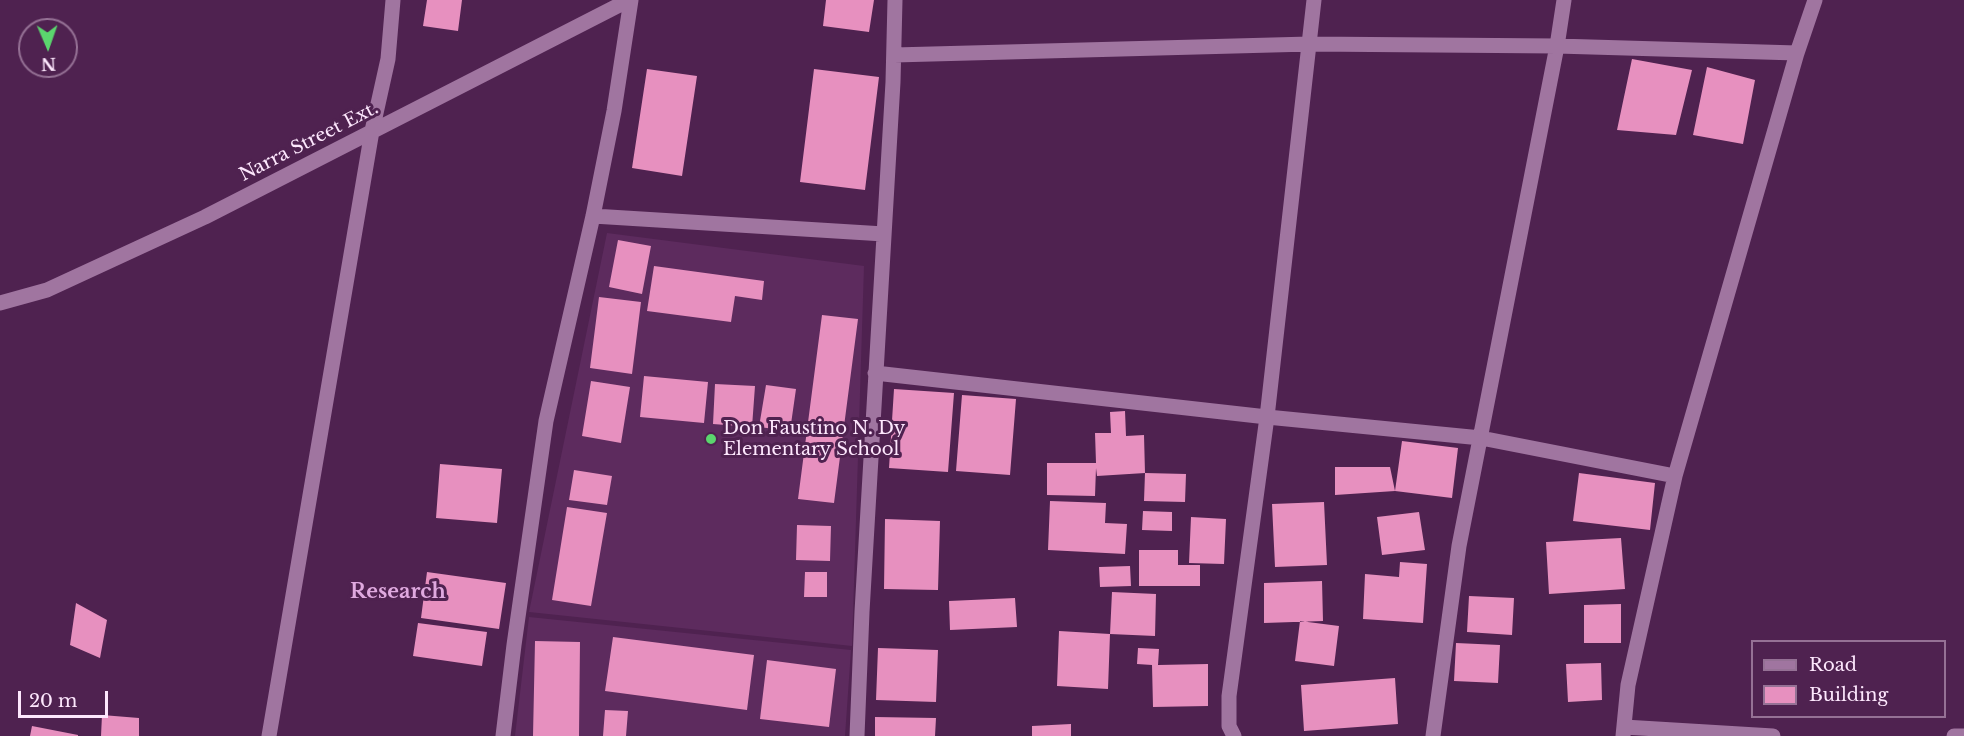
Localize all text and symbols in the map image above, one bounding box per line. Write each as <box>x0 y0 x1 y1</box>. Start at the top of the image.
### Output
north arrow <box>18 18 78 78</box>
text: N <box>41 54 56 74</box>
street label: Narra Street Ext. <box>236 98 382 186</box>
place label: Don Faustino N. Dy Elementary School <box>723 418 905 460</box>
marker: Don Faustino N. Dy Elementary School <box>704 432 718 446</box>
district label: Research <box>350 580 446 604</box>
legend <box>1751 640 1946 718</box>
text: Road <box>1809 654 1857 676</box>
scale bar <box>21 679 111 717</box>
text: Building <box>1809 684 1888 706</box>
text: 20 m <box>29 690 77 712</box>

